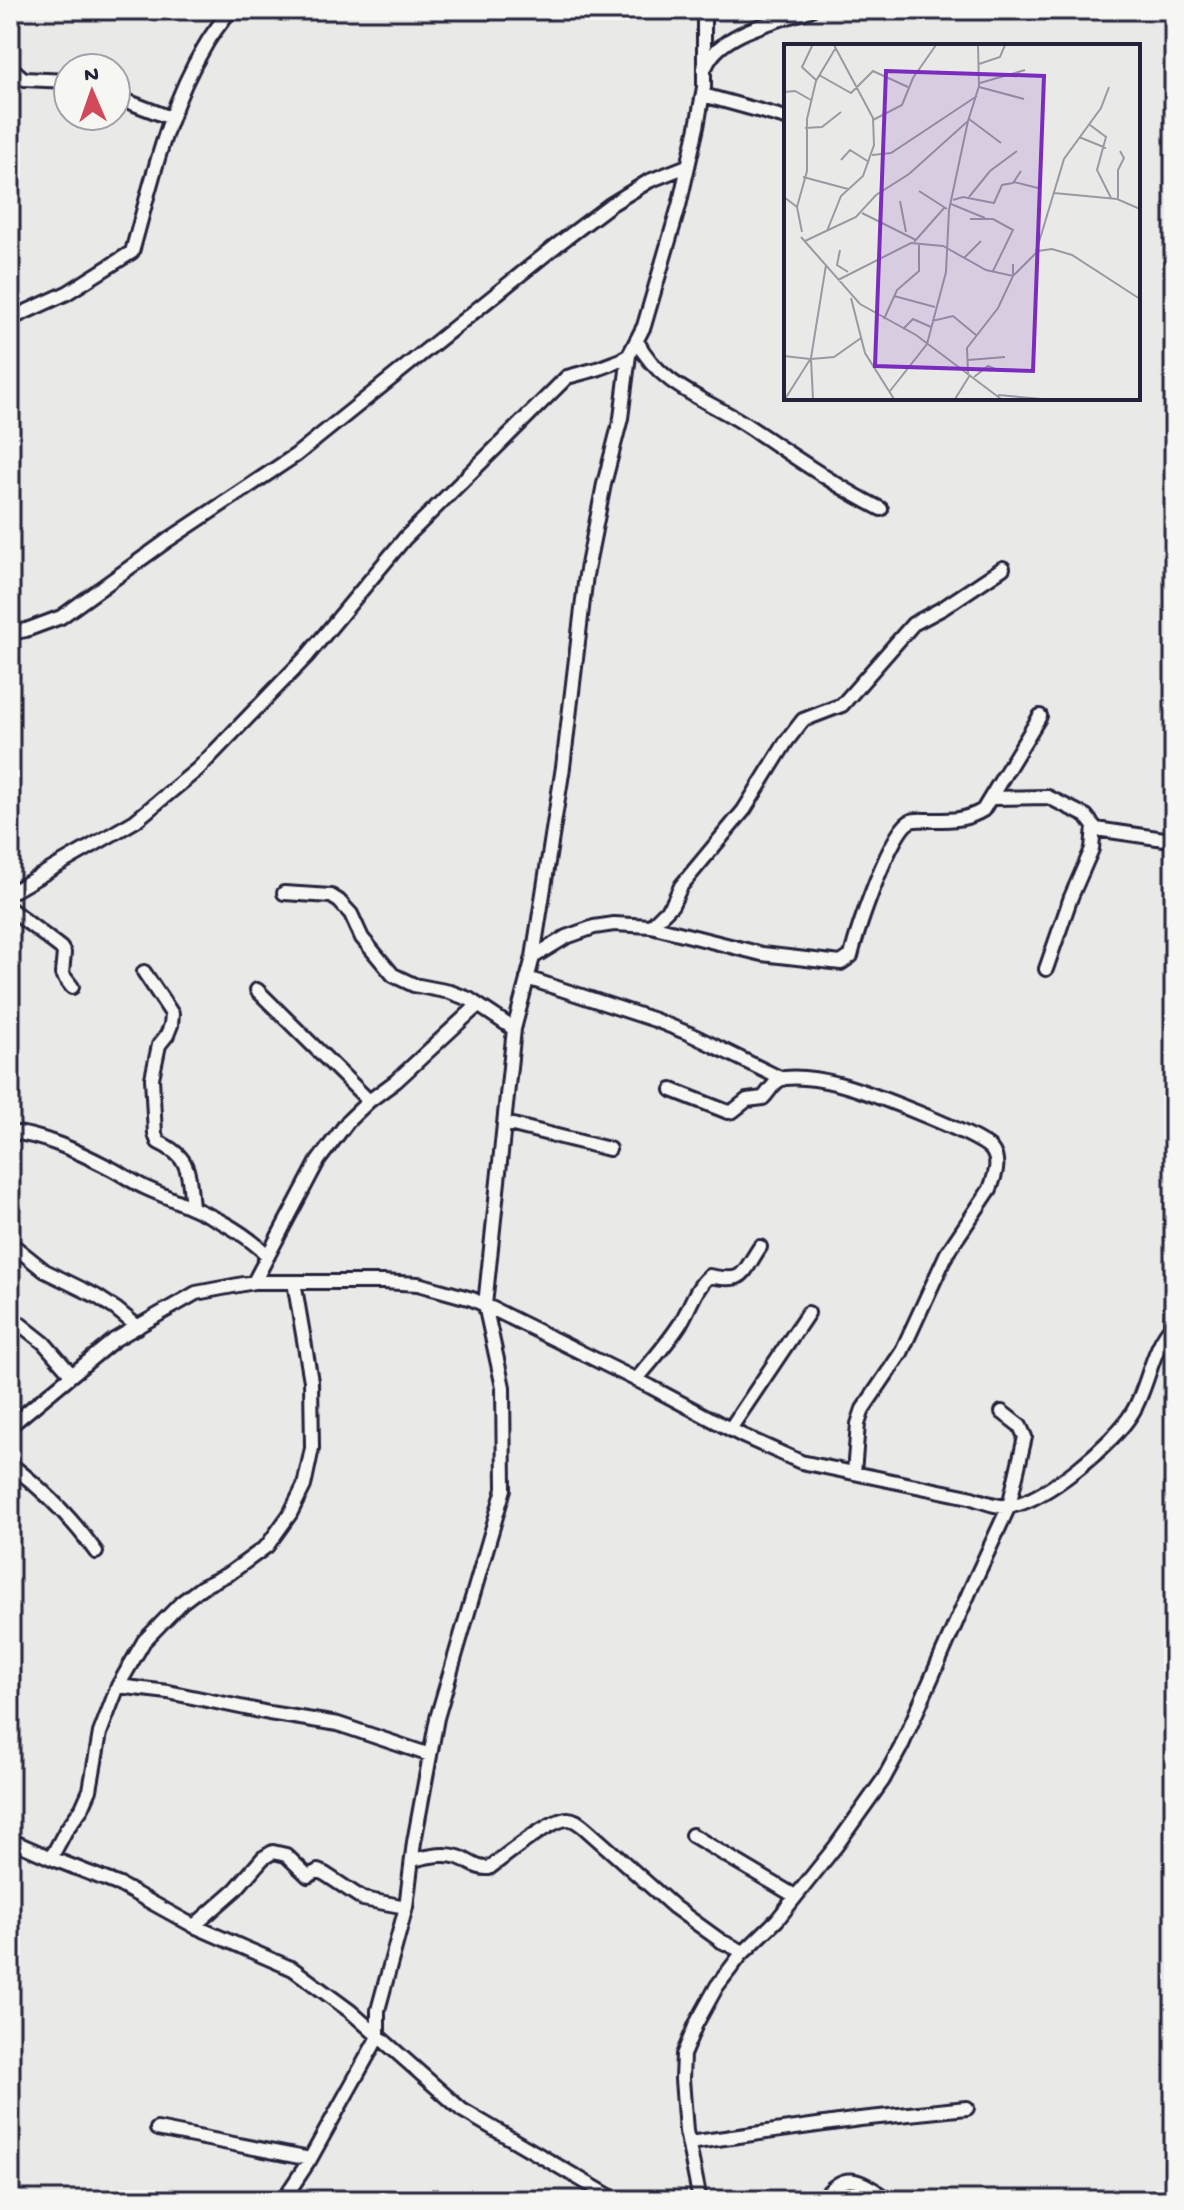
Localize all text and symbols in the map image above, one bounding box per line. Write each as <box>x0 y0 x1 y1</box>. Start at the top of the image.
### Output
inset map <box>784 44 1140 400</box>
north arrow <box>52 52 132 132</box>
text: N <box>84 63 99 89</box>

